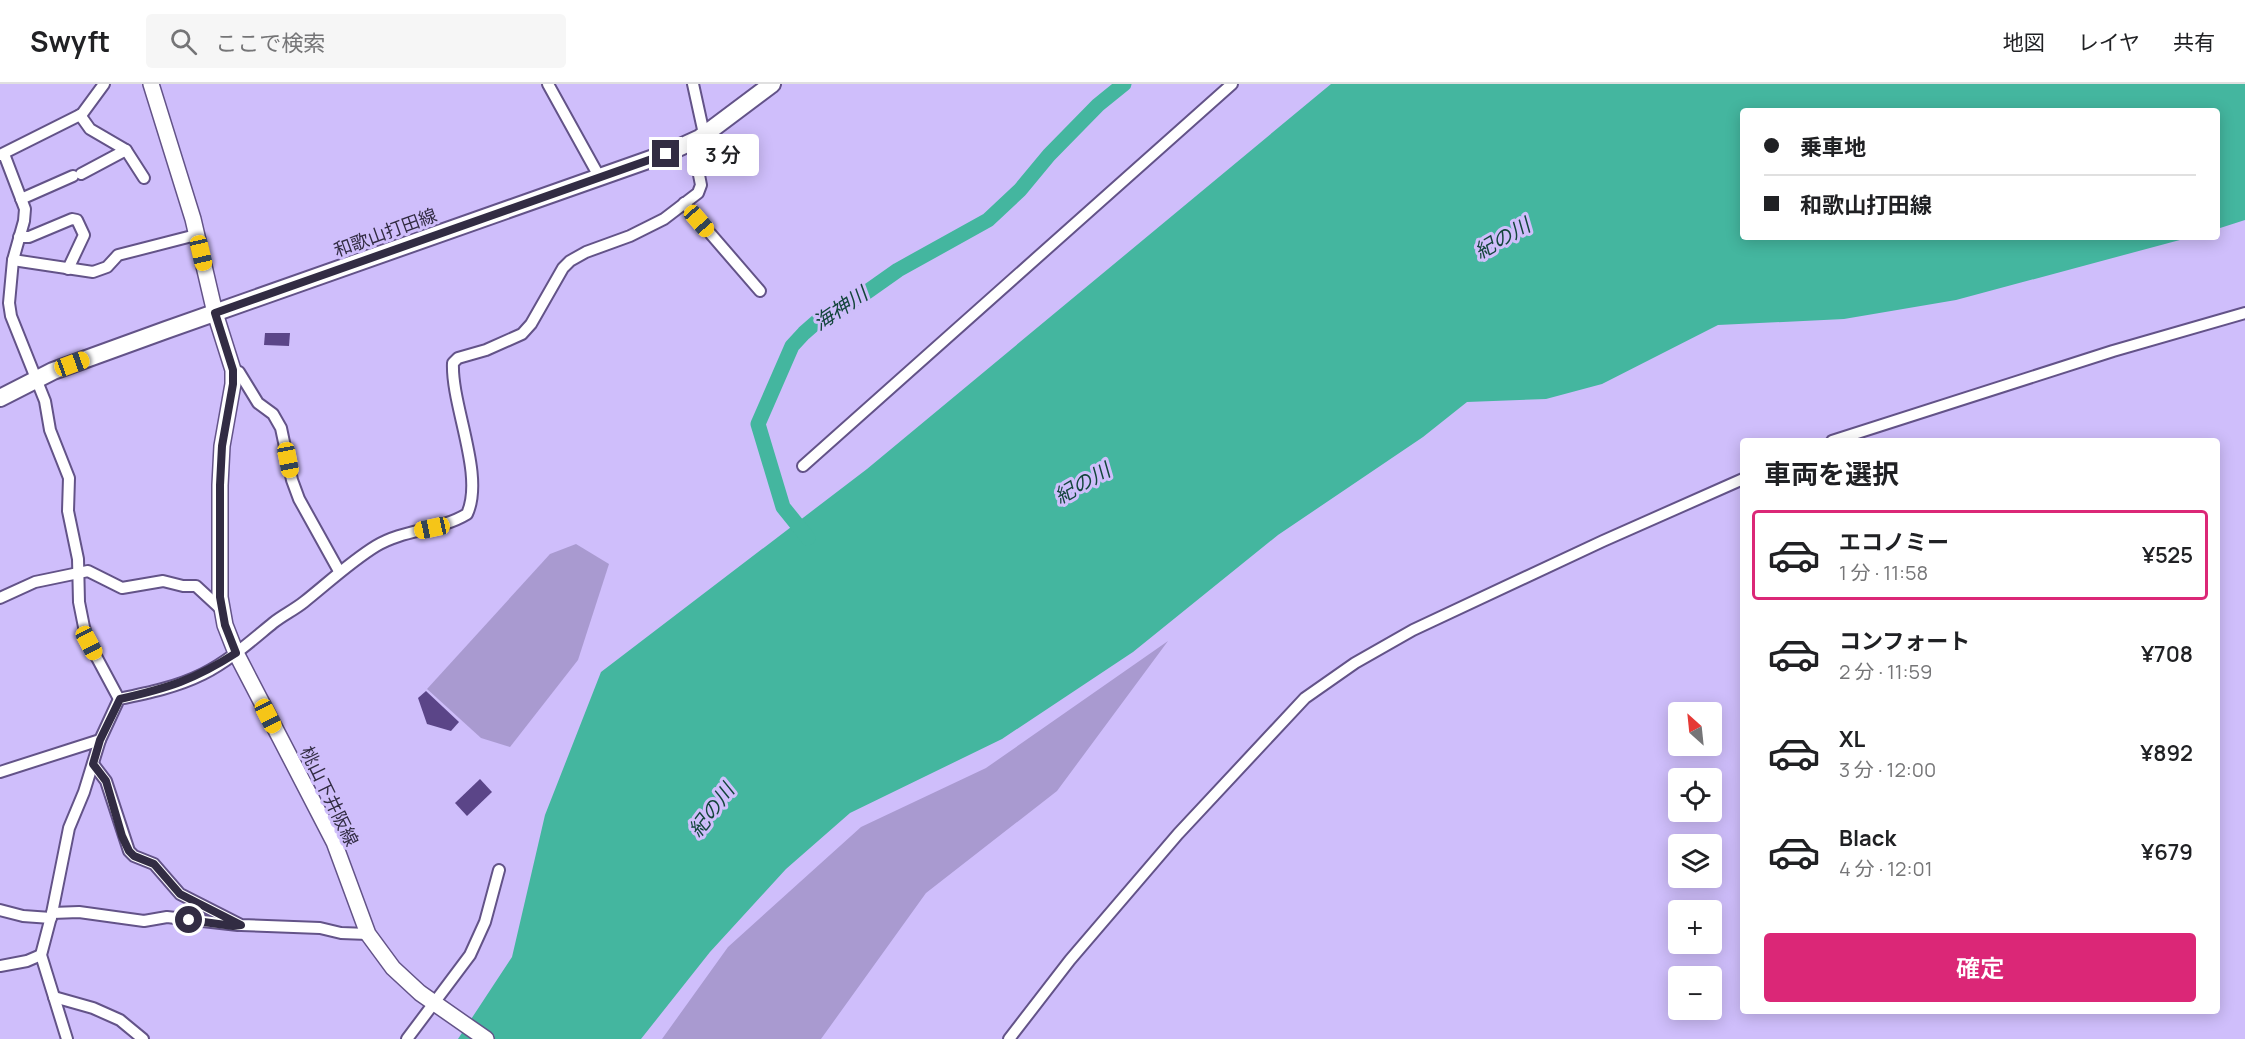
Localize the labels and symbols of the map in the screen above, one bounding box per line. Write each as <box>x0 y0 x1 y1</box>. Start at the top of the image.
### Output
callout: 3 分 <box>687 133 759 175</box>
route end <box>652 140 679 167</box>
street label: 和歌山打田線 <box>330 202 440 262</box>
car <box>680 202 718 240</box>
water label: 紀の川 <box>1469 210 1536 265</box>
car <box>188 233 214 273</box>
water label: 海神川 <box>808 279 874 336</box>
car <box>52 349 92 379</box>
car <box>276 441 300 479</box>
water label: 紀の川 <box>1049 455 1116 510</box>
car <box>413 515 451 541</box>
car <box>73 623 105 663</box>
car <box>252 696 284 736</box>
north arrow <box>1668 702 1722 756</box>
street label: 桃山下井阪線 <box>296 742 364 850</box>
water label: 紀の川 <box>682 776 741 842</box>
route start <box>175 906 202 933</box>

